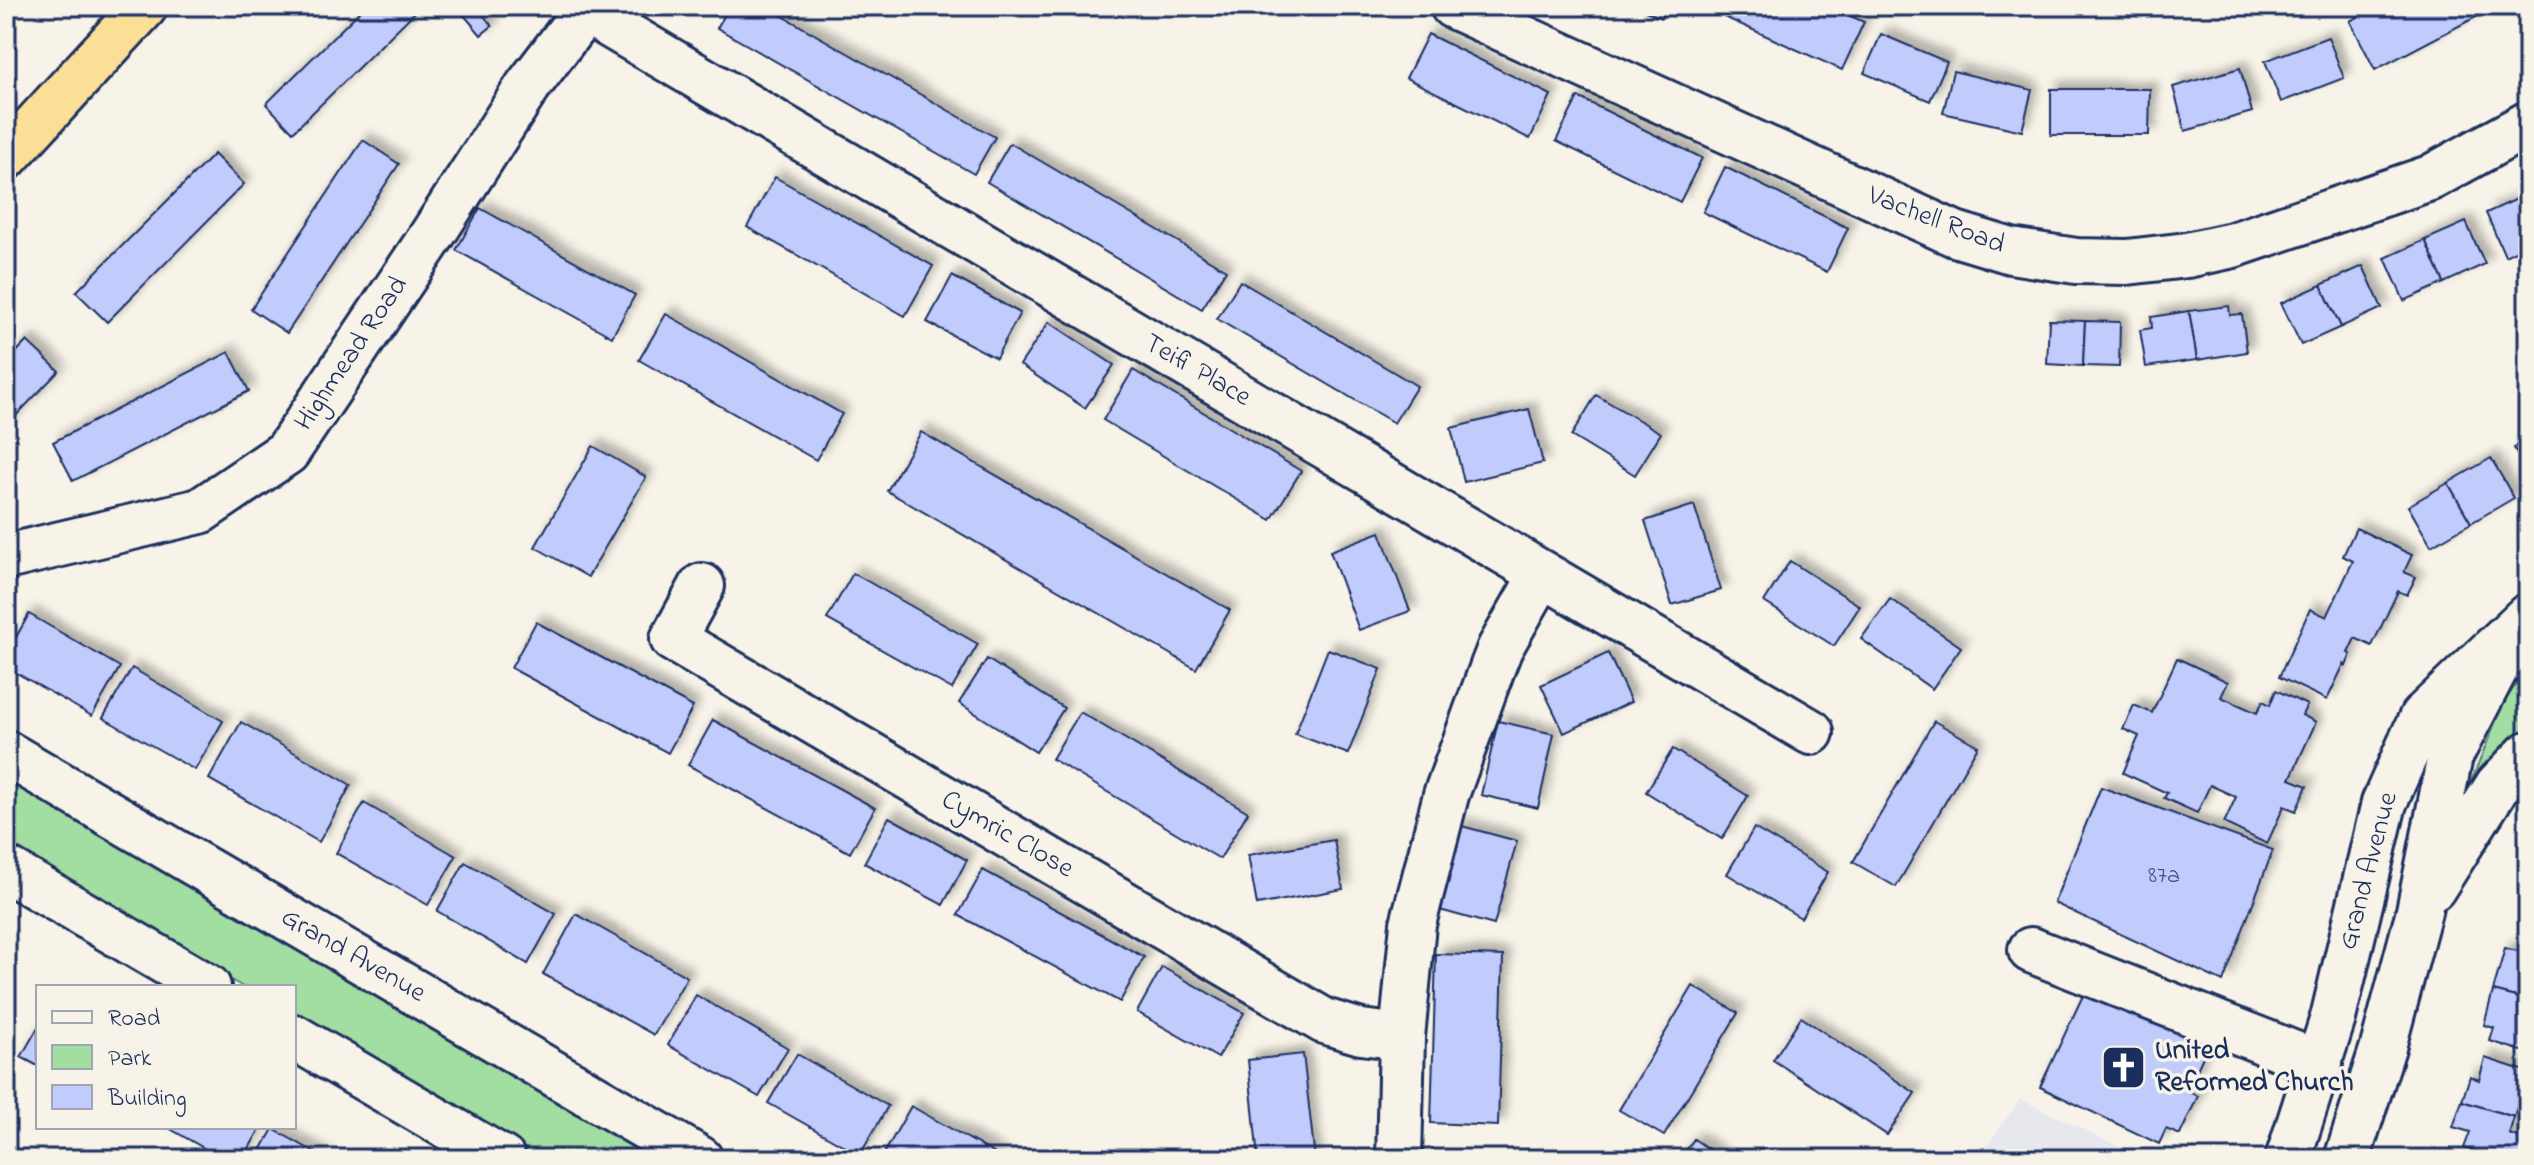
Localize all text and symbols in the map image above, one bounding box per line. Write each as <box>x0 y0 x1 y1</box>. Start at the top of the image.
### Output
street label: Vachell Road <box>1861 176 2011 266</box>
street label: Highmead Road <box>285 268 419 440</box>
street label: Teifi Place <box>1136 324 1259 418</box>
street label: Cymric Close <box>933 780 1081 890</box>
street label: Grand Avenue <box>2328 787 2410 954</box>
house number: 87a <box>2148 859 2180 894</box>
street label: Grand Avenue <box>273 898 434 1014</box>
legend <box>36 985 296 1129</box>
text: Road <box>108 1002 161 1037</box>
place label: United Reformed Church <box>2155 1031 2354 1104</box>
text: Park <box>108 1042 152 1077</box>
church icon: United Reformed Church <box>2100 1043 2148 1091</box>
text: Building <box>107 1082 187 1117</box>

